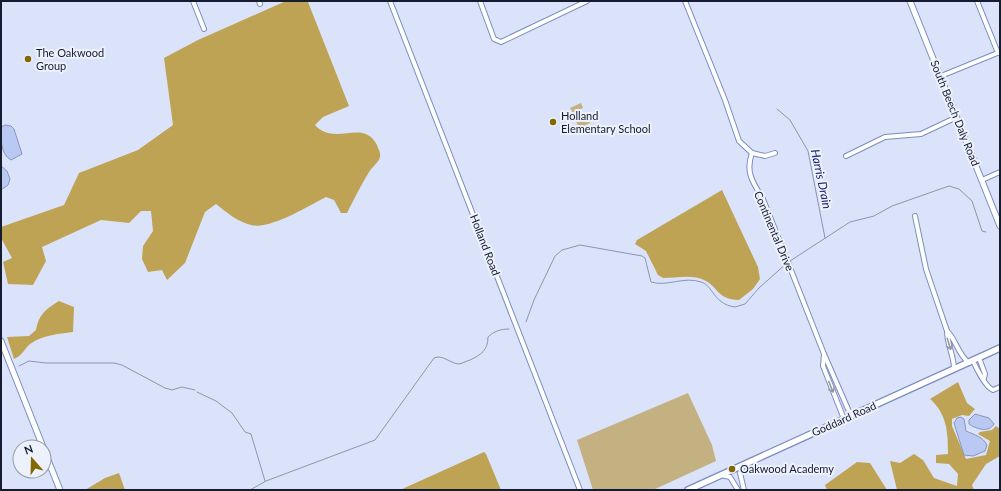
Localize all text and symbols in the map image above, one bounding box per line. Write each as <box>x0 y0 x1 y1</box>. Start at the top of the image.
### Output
place label: The Oakwood Group <box>36 46 104 72</box>
marker: The Oakwood Group <box>23 54 33 64</box>
street label: South Beech Daly Road <box>928 58 983 168</box>
place label: Holland Elementary School <box>561 109 651 135</box>
marker: Holland Elementary School <box>548 117 558 127</box>
water label: Harris Drain <box>808 148 835 210</box>
street label: Continental Drive <box>752 189 797 273</box>
street label: Holland Road <box>468 212 503 277</box>
one-way arrow <box>946 337 953 350</box>
one-way arrow <box>828 380 836 392</box>
street label: Goddard Road <box>810 399 878 439</box>
north arrow <box>12 439 52 479</box>
text: N <box>22 442 35 457</box>
place label: Oakwood Academy <box>740 462 834 475</box>
marker: Oakwood Academy <box>727 464 737 474</box>

